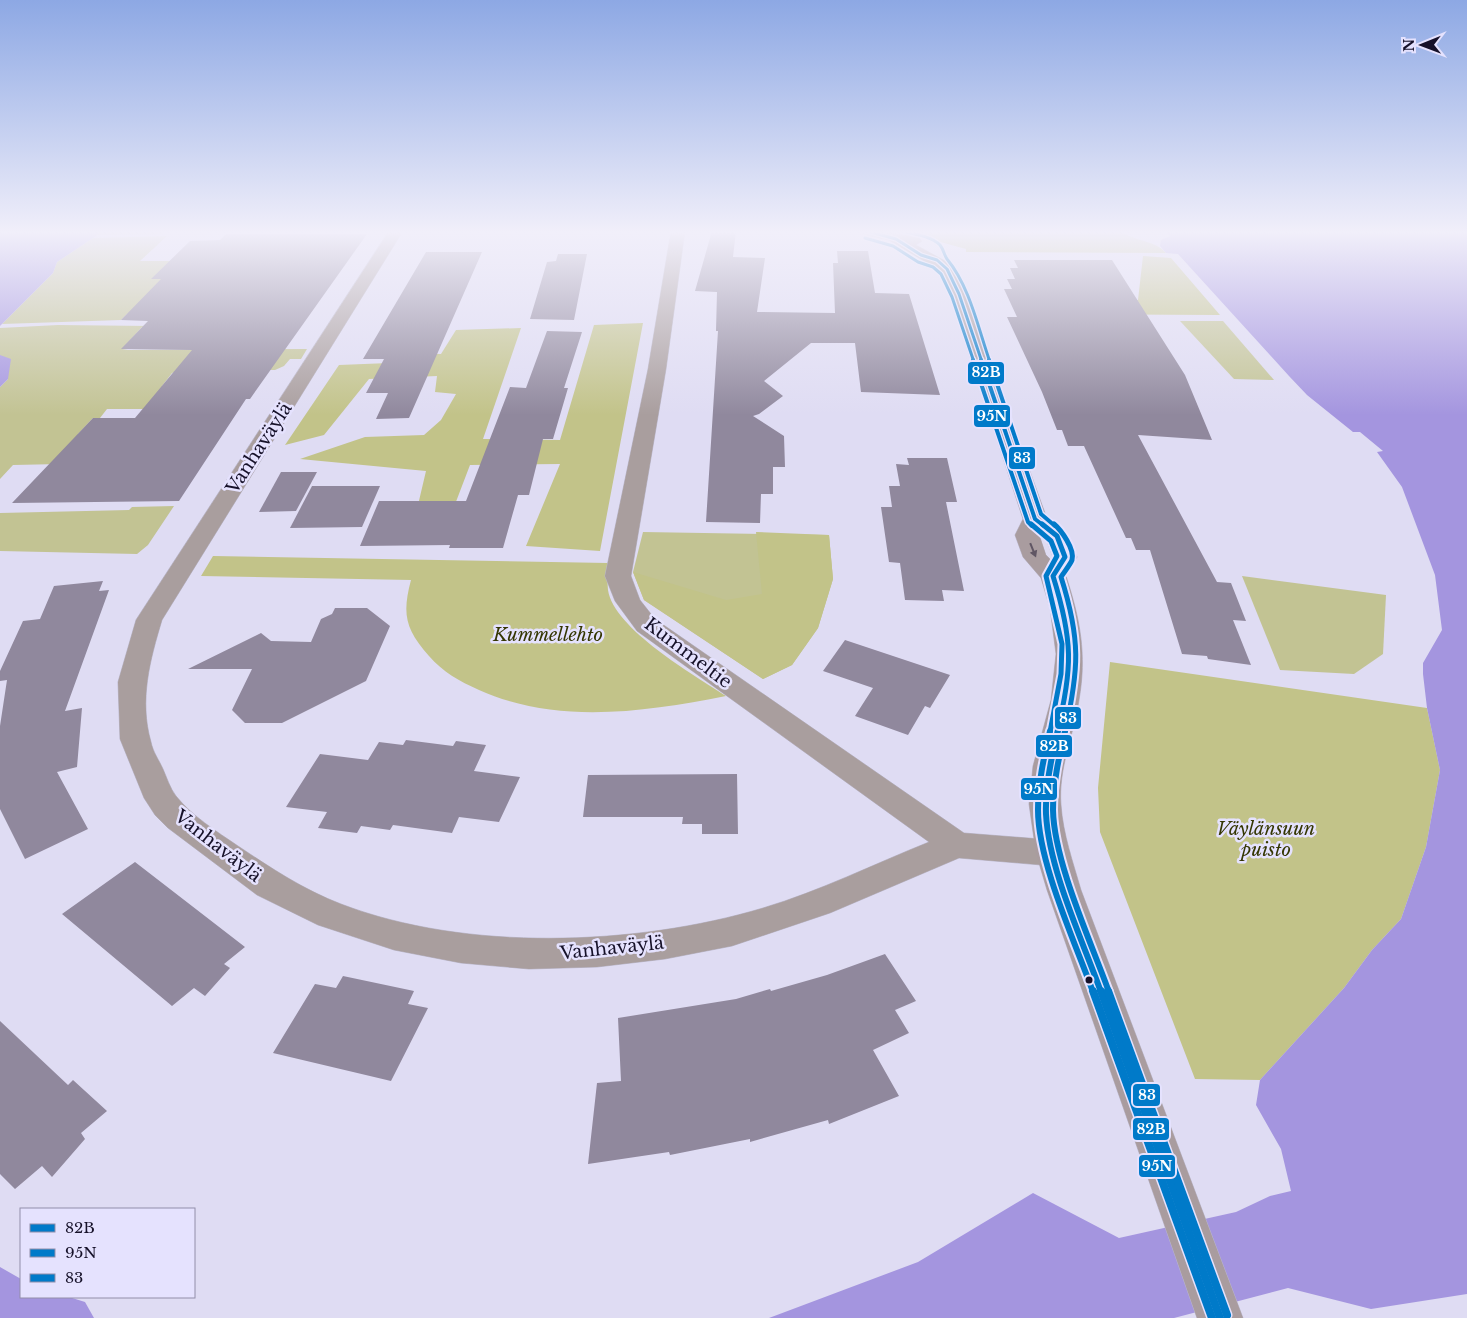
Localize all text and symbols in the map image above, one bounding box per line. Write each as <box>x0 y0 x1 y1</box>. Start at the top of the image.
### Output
north arrow <box>1397 20 1447 70</box>
text: N <box>1400 38 1418 52</box>
line badge: 82B <box>967 361 1005 385</box>
text: 82B <box>971 363 1001 381</box>
street label: Vanhaväylä <box>221 398 297 499</box>
line badge: 95N <box>973 404 1011 428</box>
text: 95N <box>977 407 1007 425</box>
line badge: 83 <box>1008 446 1036 470</box>
text: 83 <box>1013 449 1031 467</box>
one-way arrow <box>1029 543 1037 558</box>
street label: Kummeltie <box>640 613 736 693</box>
park label: Kummellehto <box>492 624 603 646</box>
line badge: 83 <box>1054 706 1082 730</box>
text: 83 <box>1059 709 1077 727</box>
line badge: 82B <box>1035 734 1073 758</box>
text: 82B <box>1039 737 1069 755</box>
line badge: 95N <box>1020 777 1058 801</box>
text: 95N <box>1024 780 1054 798</box>
street label: Vanhaväylä <box>169 805 266 887</box>
park label: Väylänsuun puisto <box>1217 818 1315 861</box>
street label: Vanhaväylä <box>558 932 665 964</box>
unlabelled marker <box>1084 975 1094 985</box>
line badge: 83 <box>1132 1083 1161 1107</box>
text: 83 <box>1138 1086 1156 1104</box>
line badge: 82B <box>1132 1117 1170 1141</box>
text: 82B <box>1136 1120 1166 1138</box>
line badge: 95N <box>1138 1154 1176 1178</box>
text: 95N <box>1142 1157 1172 1175</box>
legend <box>20 1208 195 1298</box>
text: 82B <box>65 1218 95 1237</box>
text: 95N <box>65 1243 97 1262</box>
text: 83 <box>65 1268 83 1287</box>

